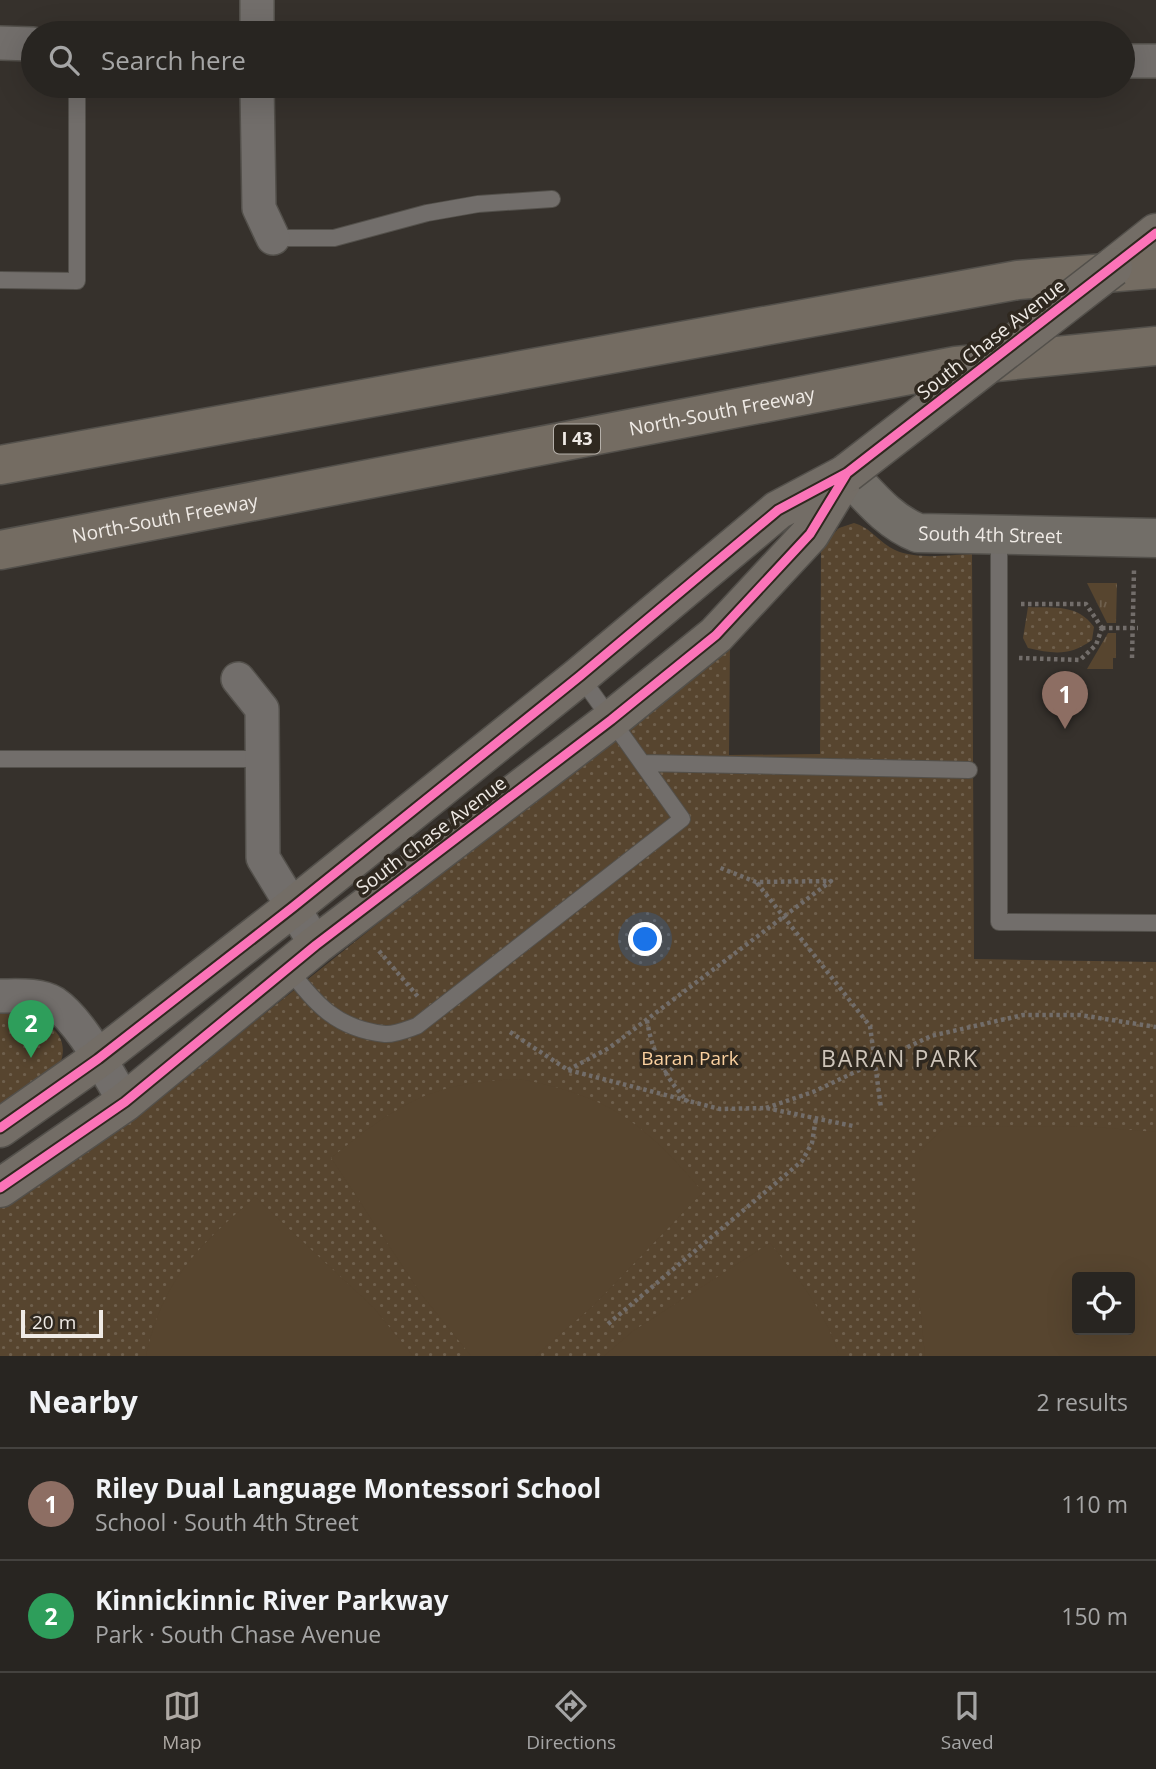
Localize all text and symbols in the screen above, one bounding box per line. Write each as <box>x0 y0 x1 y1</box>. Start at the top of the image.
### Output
search box <box>21 21 1135 98</box>
icon: search <box>45 41 83 79</box>
text: Search here <box>101 42 246 78</box>
street label: South Chase Avenue <box>911 273 1071 405</box>
street label: North-South Freeway <box>627 380 817 442</box>
road number: I 43 <box>554 424 600 454</box>
street label: North-South Freeway <box>70 488 261 549</box>
street label: South 4th Street <box>918 520 1063 549</box>
pin: 1 <box>1042 671 1088 729</box>
street label: South Chase Avenue <box>351 770 511 900</box>
your location <box>628 922 662 956</box>
pin: 2 <box>8 1000 54 1058</box>
district label: BARAN PARK <box>821 1042 979 1074</box>
park label: Baran Park <box>641 1045 739 1071</box>
map controls <box>1072 1272 1135 1335</box>
button: locate <box>1072 1272 1135 1335</box>
scale bar <box>21 1307 103 1339</box>
text: 20 m <box>32 1309 76 1335</box>
text: Nearby <box>28 1381 138 1422</box>
text: 2 results <box>1037 1386 1128 1418</box>
text: Riley Dual Language Montessori School <box>95 1470 601 1506</box>
text: 1 <box>44 1488 58 1520</box>
text: 110 m <box>1061 1488 1128 1520</box>
text: School · South 4th Street <box>95 1506 359 1538</box>
text: Kinnickinnic River Parkway <box>95 1582 449 1618</box>
text: 2 <box>44 1600 58 1632</box>
text: 150 m <box>1061 1600 1128 1632</box>
text: Park · South Chase Avenue <box>95 1618 381 1650</box>
tab: Map <box>162 1687 202 1755</box>
tab: Directions <box>526 1687 616 1755</box>
tab: Saved <box>941 1687 994 1755</box>

